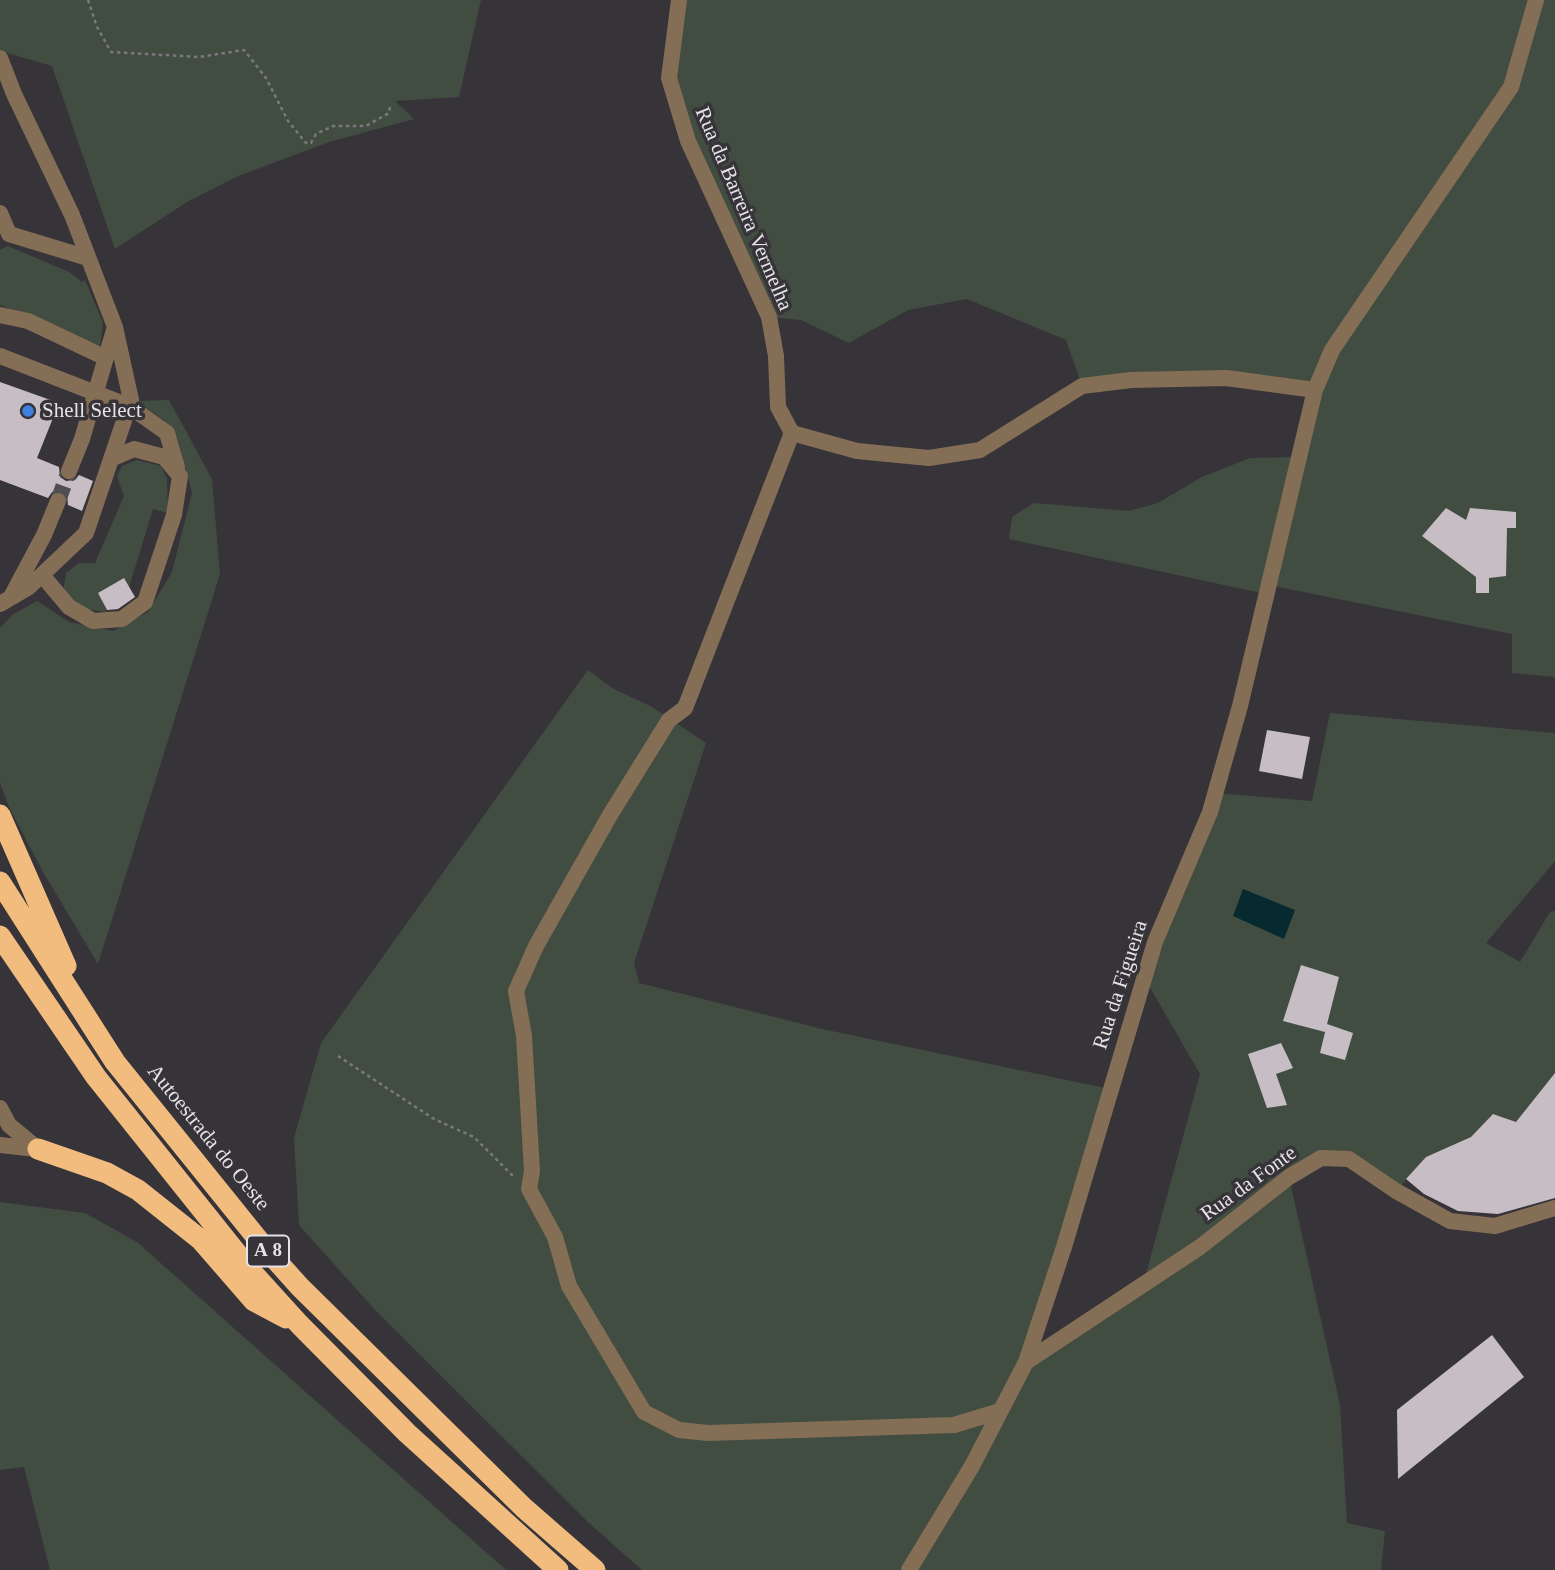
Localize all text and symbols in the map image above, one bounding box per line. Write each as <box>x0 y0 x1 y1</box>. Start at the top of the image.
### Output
street label: Rua da Barreira Vermelha <box>689 103 797 315</box>
place label: Shell Select <box>42 398 142 424</box>
marker: Shell Select <box>20 403 36 419</box>
street label: Rua da Figueira <box>1088 917 1154 1053</box>
street label: Autoestrada do Oeste <box>141 1060 275 1216</box>
street label: Rua da Fonte <box>1196 1141 1302 1227</box>
road number: A 8 <box>247 1236 289 1266</box>

